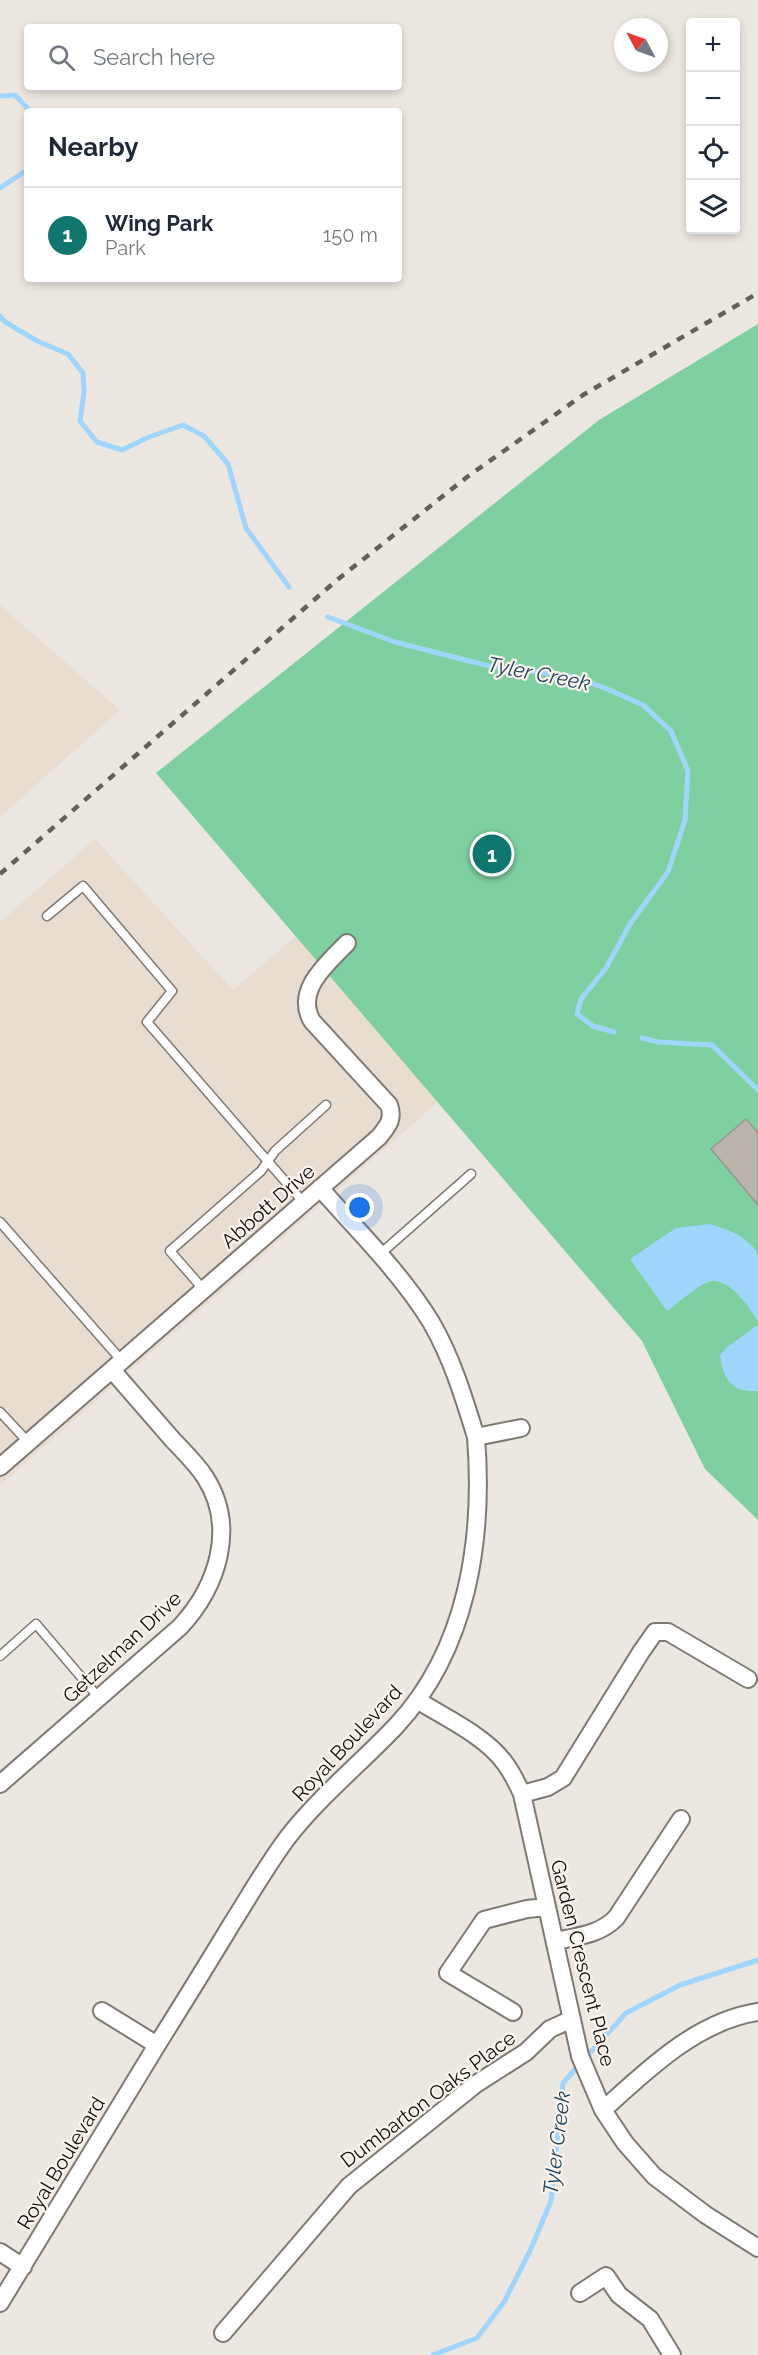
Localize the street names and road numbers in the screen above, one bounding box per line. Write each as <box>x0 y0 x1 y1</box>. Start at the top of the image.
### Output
street label: Abbott Drive <box>216 1159 320 1253</box>
street label: Getzelman Drive <box>58 1586 186 1708</box>
street label: Royal Boulevard <box>287 1680 407 1806</box>
street label: Garden Crescent Place <box>546 1857 620 2069</box>
street label: Dumbarton Oaks Place <box>336 2025 520 2173</box>
street label: Royal Boulevard <box>12 2092 110 2234</box>

